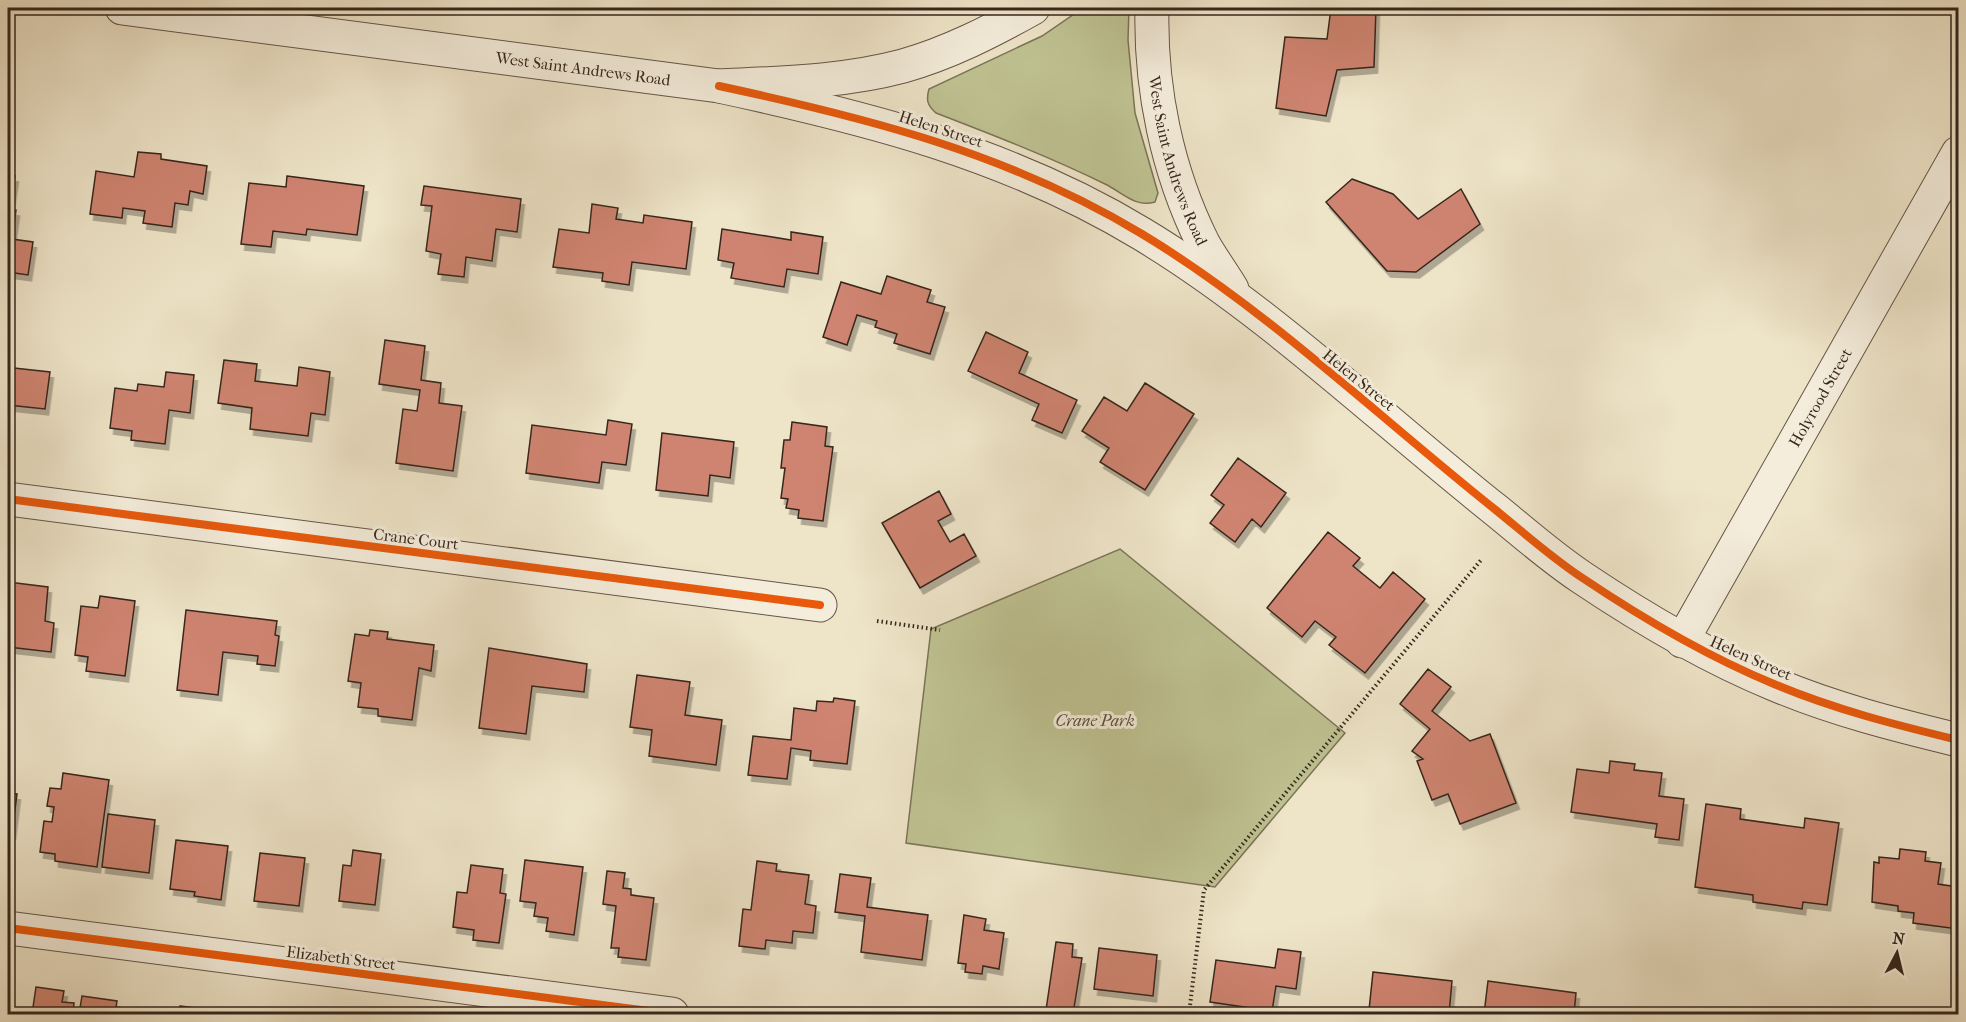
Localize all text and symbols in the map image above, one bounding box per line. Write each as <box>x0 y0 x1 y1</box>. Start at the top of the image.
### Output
street label: West Saint Andrews Road <box>494 47 672 89</box>
street label: West Saint Andrews Road <box>1145 74 1212 249</box>
street label: Helen Street <box>896 106 986 152</box>
street label: Holyrood Street <box>1784 344 1855 450</box>
street label: Helen Street <box>1319 345 1399 415</box>
street label: Crane Court <box>372 524 460 554</box>
street label: Helen Street <box>1707 632 1795 685</box>
park label: Crane Park <box>1055 711 1135 730</box>
north arrow <box>1867 923 1927 983</box>
text: N <box>1892 928 1907 949</box>
street label: Elizabeth Street <box>285 942 397 974</box>

